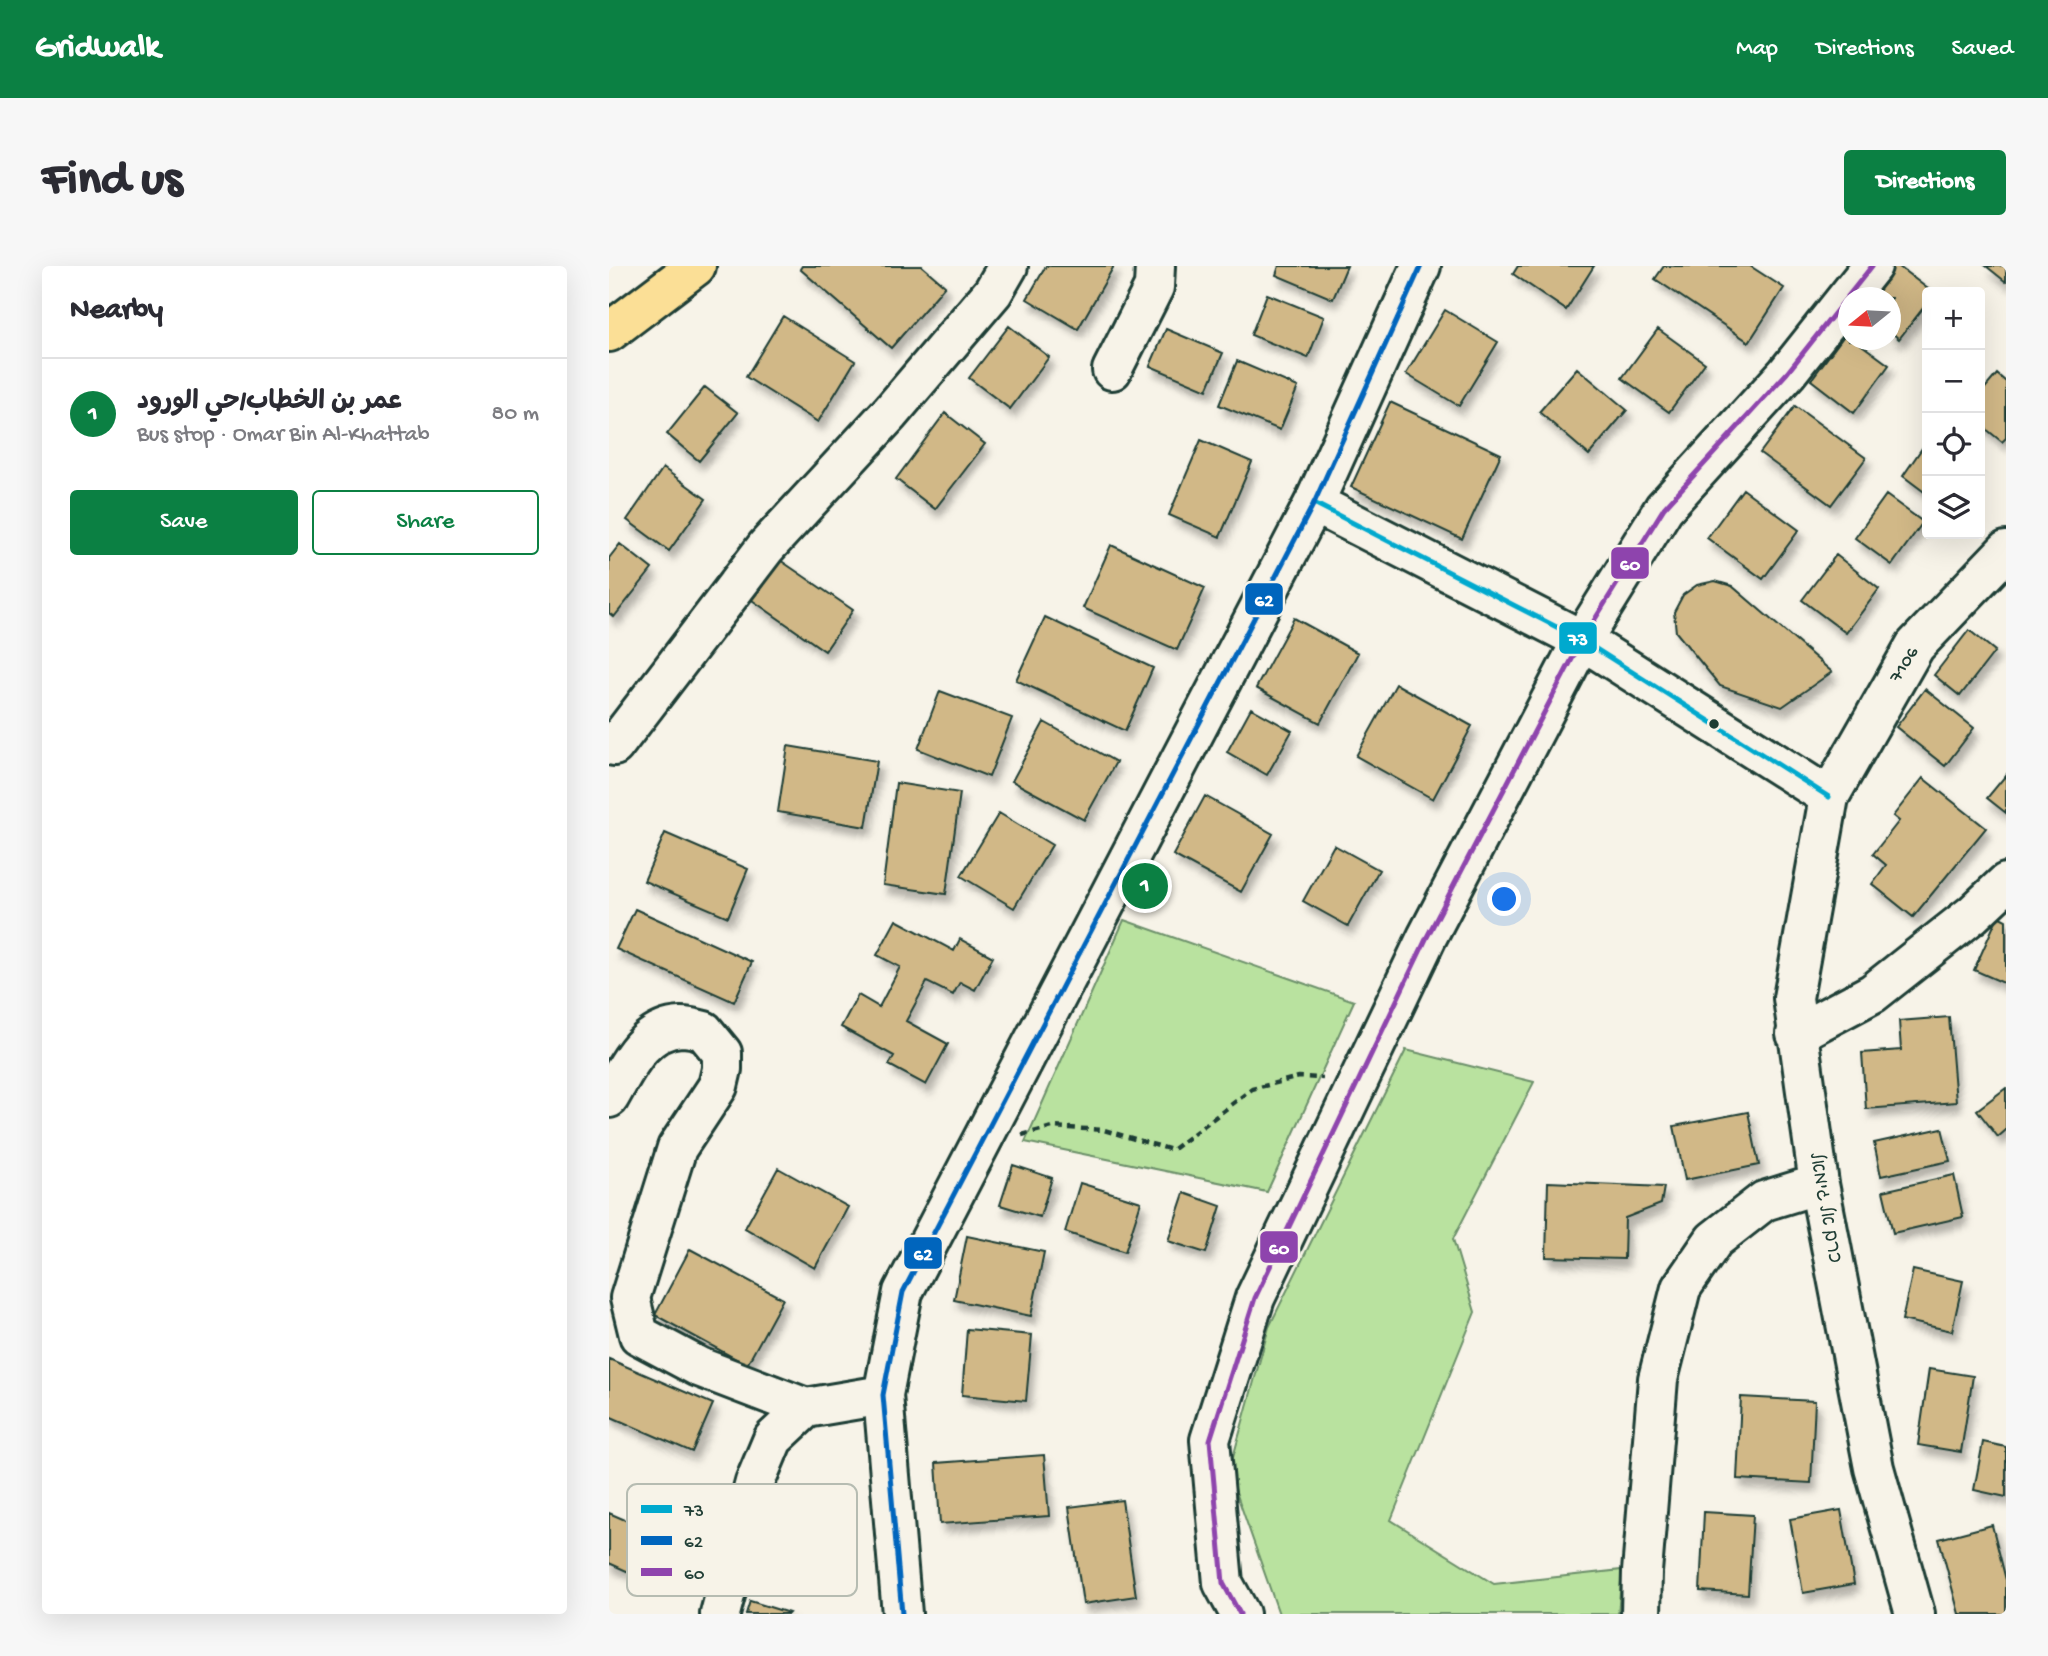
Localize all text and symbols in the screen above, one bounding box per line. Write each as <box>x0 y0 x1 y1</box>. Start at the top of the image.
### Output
text: Gridwalk <box>35 30 160 68</box>
text: Map <box>1736 35 1778 64</box>
text: Directions <box>1816 35 1914 64</box>
text: Saved <box>1952 35 2013 64</box>
button: Directions <box>1844 150 2006 215</box>
text: Find us <box>42 153 182 211</box>
north arrow <box>1838 287 1901 350</box>
map controls <box>1922 287 1985 539</box>
button: + <box>1922 287 1985 350</box>
text: Nearby <box>70 294 163 329</box>
button: − <box>1922 350 1985 413</box>
text: عمر بن الخطاب/حي الورود <box>137 388 402 419</box>
text: 1 <box>88 401 98 428</box>
text: 80 m <box>492 401 539 428</box>
button: locate <box>1922 413 1985 476</box>
text: Bus stop · Omar Bin Al-Khattab <box>137 422 430 449</box>
button: layers <box>1922 476 1985 539</box>
button: Save <box>70 490 298 555</box>
button: Share <box>312 490 539 555</box>
line badge: 60 <box>1610 546 1650 580</box>
text: 60 <box>1620 555 1640 578</box>
line badge: 62 <box>1244 582 1284 616</box>
text: 62 <box>1255 591 1274 614</box>
line badge: 73 <box>1558 621 1598 655</box>
text: 73 <box>1567 630 1588 653</box>
street label: 7106 <box>1885 642 1925 688</box>
unlabelled marker <box>1707 717 1721 731</box>
pin: 1 <box>1122 860 1168 912</box>
your location <box>1487 882 1521 916</box>
street label: כרם אל ג'מאל <box>1803 1151 1846 1265</box>
line badge: 60 <box>1259 1230 1299 1264</box>
line badge: 62 <box>903 1236 943 1270</box>
text: 60 <box>1269 1239 1289 1262</box>
text: 62 <box>914 1245 933 1268</box>
legend <box>627 1484 857 1596</box>
text: 73 <box>683 1501 704 1524</box>
text: 62 <box>684 1532 703 1555</box>
text: 60 <box>684 1564 705 1587</box>

